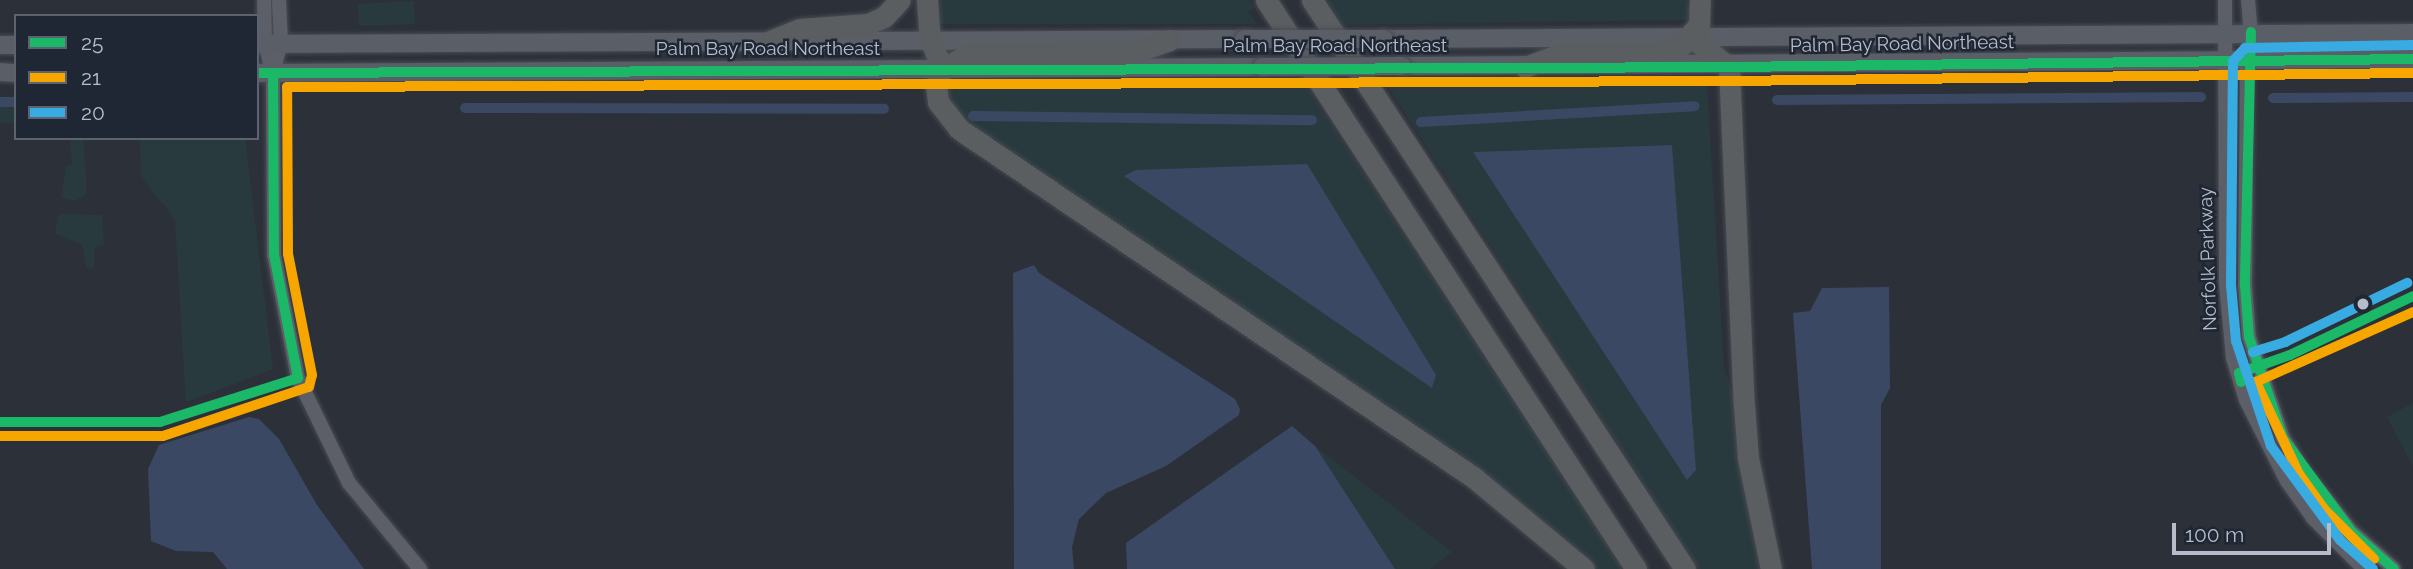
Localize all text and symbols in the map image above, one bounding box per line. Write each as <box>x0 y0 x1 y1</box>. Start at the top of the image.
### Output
legend <box>14 14 259 140</box>
text: 25 <box>81 30 103 55</box>
street label: Palm Bay Road Northeast <box>1789 31 2015 57</box>
street label: Palm Bay Road Northeast <box>1223 35 1447 57</box>
street label: Palm Bay Road Northeast <box>656 38 880 60</box>
text: 21 <box>81 65 101 90</box>
text: 20 <box>81 100 105 125</box>
street label: Norfolk Parkway <box>2194 187 2222 331</box>
unlabelled marker <box>2356 297 2370 311</box>
scale bar <box>2175 510 2334 554</box>
text: 100 m <box>2185 522 2244 547</box>

